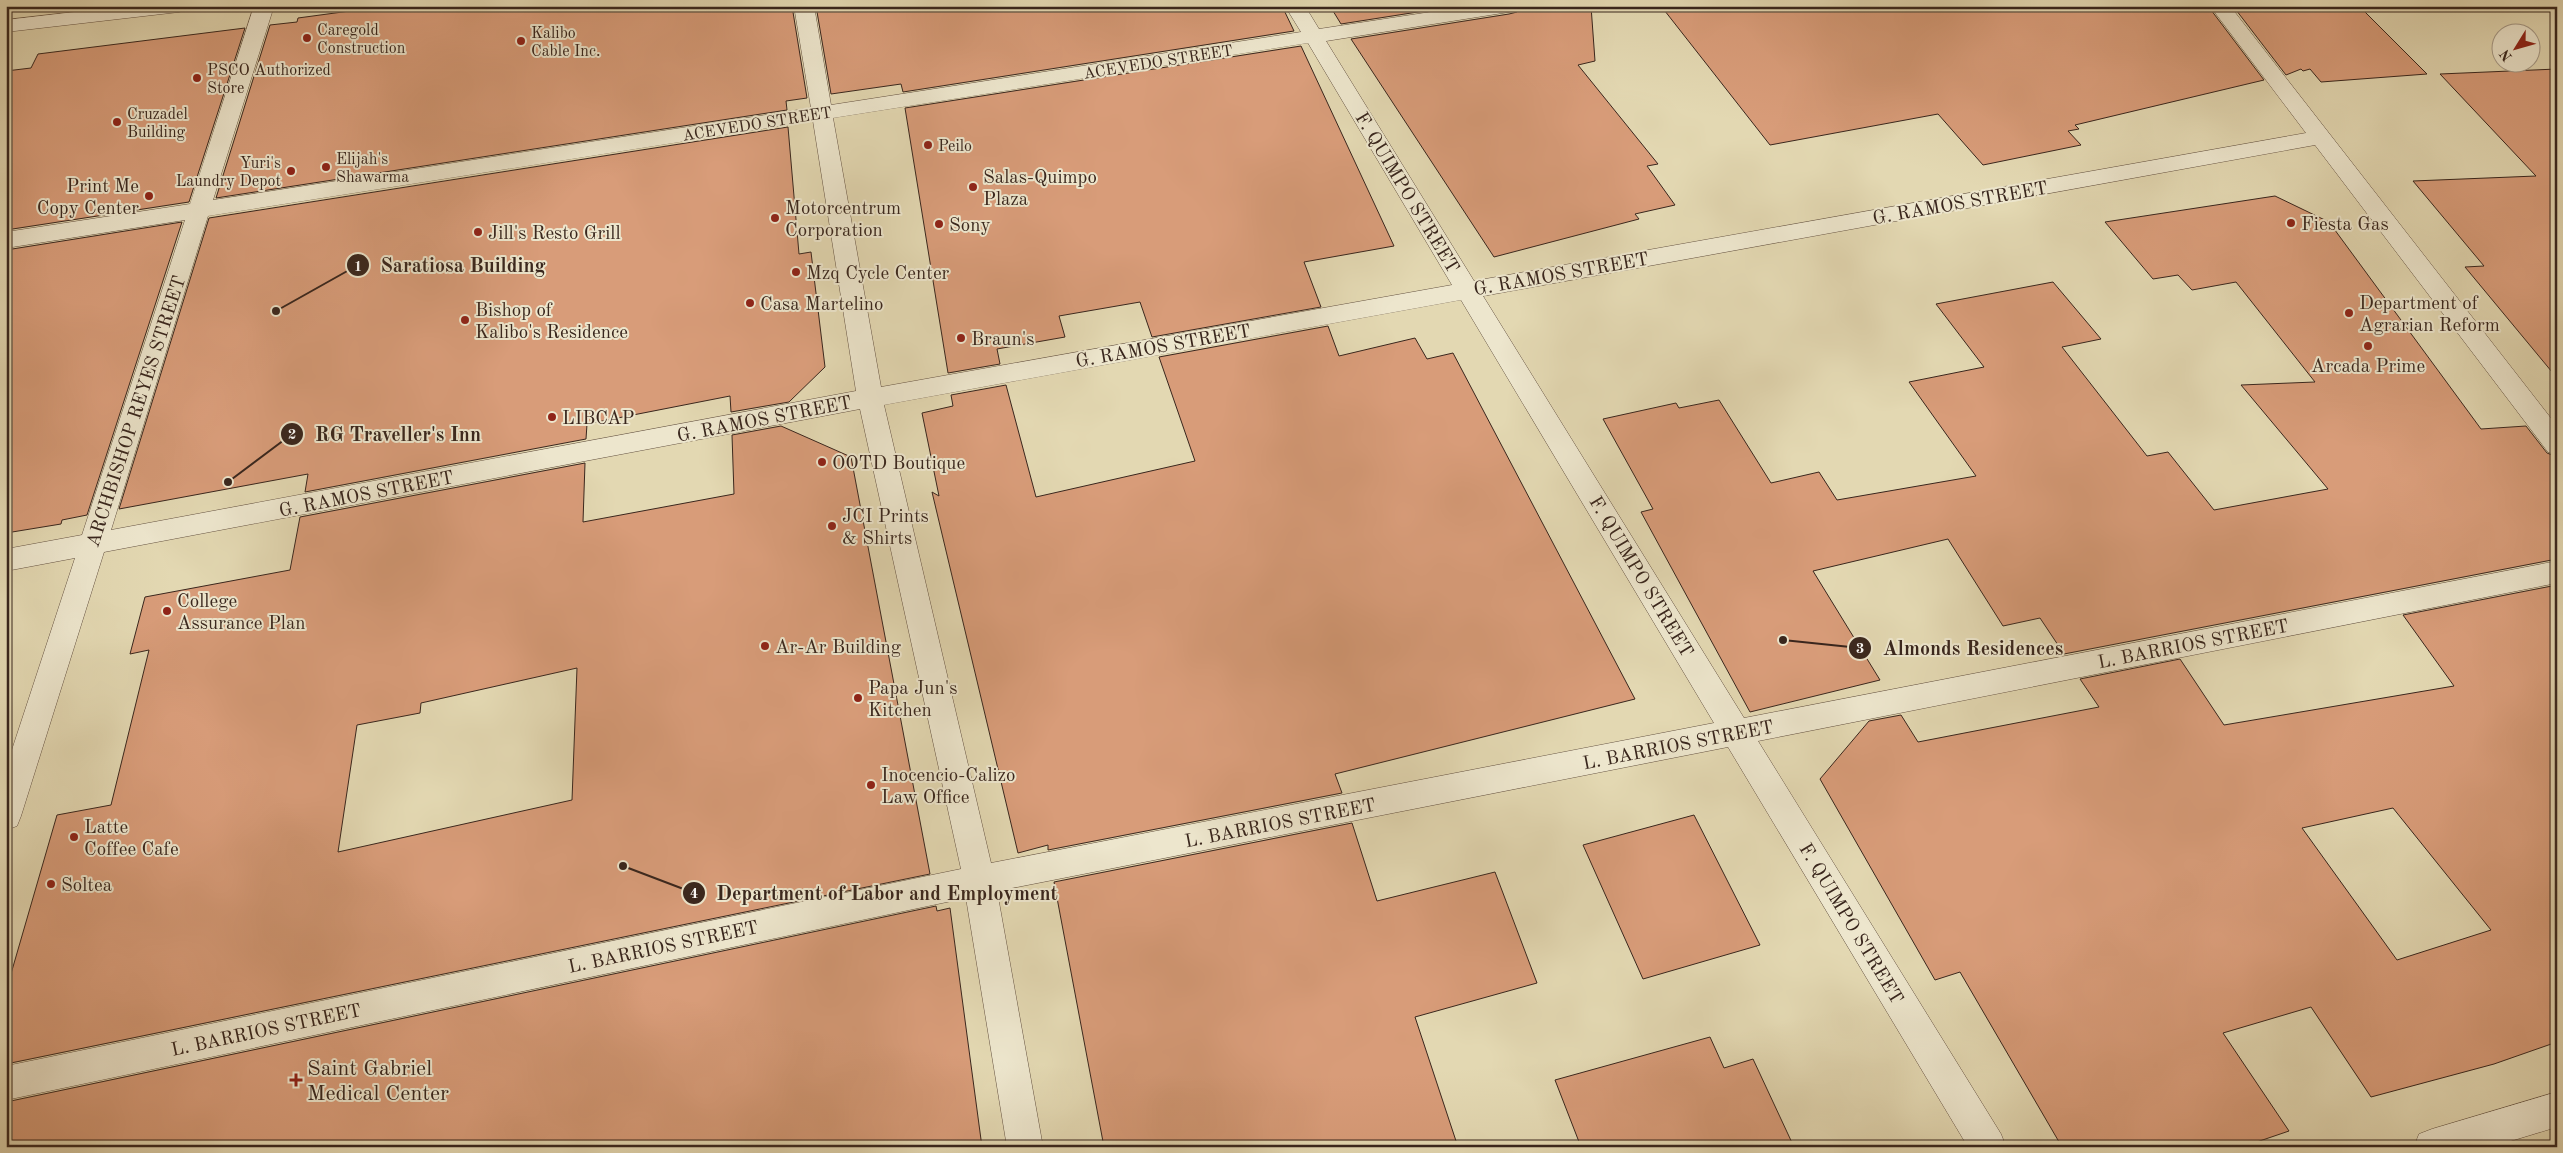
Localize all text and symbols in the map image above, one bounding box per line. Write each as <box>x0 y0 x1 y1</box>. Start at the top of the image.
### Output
north arrow <box>2490 22 2540 72</box>
place label: Caregold Construction <box>317 23 406 57</box>
place label: Kalibo Cable Inc. <box>531 26 600 60</box>
marker: Caregold Construction <box>301 32 313 44</box>
marker: Kalibo Cable Inc. <box>515 35 527 47</box>
street label: ACEVEDO STREET <box>1082 43 1234 83</box>
text: N <box>2497 46 2515 64</box>
place label: PSCO Authorized Store <box>207 63 331 97</box>
marker: PSCO Authorized Store <box>191 72 203 84</box>
street label: ACEVEDO STREET <box>681 105 833 145</box>
place label: Cruzadel Building <box>127 107 188 141</box>
street label: F. QUIMPO STREET <box>1350 110 1461 277</box>
marker: Cruzadel Building <box>111 116 123 128</box>
marker: Peilo <box>922 139 934 151</box>
place label: Peilo <box>938 139 972 155</box>
place label: Elijah's Shawarma <box>336 152 409 186</box>
place label: Yuri's Laundry Depot <box>176 156 281 190</box>
marker: Elijah's Shawarma <box>320 161 332 173</box>
marker: Yuri's Laundry Depot <box>285 165 297 177</box>
place label: Salas-Quimpo Plaza <box>983 169 1097 210</box>
place label: Print Me Copy Center <box>37 178 139 219</box>
street label: G. RAMOS STREET <box>1871 180 2049 229</box>
marker: Salas-Quimpo Plaza <box>967 181 979 193</box>
marker: Print Me Copy Center <box>143 190 155 202</box>
place label: Motorcentrum Corporation <box>785 200 901 241</box>
marker: Motorcentrum Corporation <box>769 212 781 224</box>
place label: Fiesta Gas <box>2301 216 2389 235</box>
place label: Sony <box>949 217 991 236</box>
marker: Fiesta Gas <box>2285 217 2297 229</box>
marker: Sony <box>933 218 945 230</box>
place label: Jill's Resto Grill <box>488 225 621 244</box>
marker: Jill's Resto Grill <box>472 226 484 238</box>
callout: Saratiosa Building <box>345 248 555 283</box>
street label: G. RAMOS STREET <box>1472 251 1650 300</box>
text: Saratiosa Building <box>380 257 546 277</box>
text: 1 <box>354 260 362 275</box>
place label: Mzq Cycle Center <box>806 265 950 284</box>
marker: Mzq Cycle Center <box>790 266 802 278</box>
street label: ARCHBISHOP REYES STREET <box>84 274 190 550</box>
place label: Department of Agrarian Reform <box>2359 295 2500 336</box>
place label: Casa Martelino <box>760 296 884 315</box>
marker: Casa Martelino <box>744 297 756 309</box>
place label: Bishop of Kalibo's Residence <box>475 302 628 343</box>
marker: Department of Agrarian Reform <box>2343 307 2355 319</box>
marker: Bishop of Kalibo's Residence <box>459 314 471 326</box>
street label: G. RAMOS STREET <box>1074 323 1252 372</box>
place label: Braun's <box>971 331 1035 350</box>
marker: Braun's <box>955 332 967 344</box>
marker: Arcada Prime <box>2362 340 2374 352</box>
place label: Arcada Prime <box>2311 358 2425 377</box>
street label: G. RAMOS STREET <box>676 394 853 447</box>
place label: LIBCAP <box>562 410 635 429</box>
marker: LIBCAP <box>546 411 558 423</box>
callout: RG Traveller's Inn <box>280 416 491 451</box>
text: RG Traveller's Inn <box>315 426 481 446</box>
text: 2 <box>288 428 296 443</box>
place label: OOTD Boutique <box>832 455 965 474</box>
marker: OOTD Boutique <box>816 456 828 468</box>
street label: G. RAMOS STREET <box>278 469 455 522</box>
street label: F. QUIMPO STREET <box>1584 494 1695 661</box>
place label: JCI Prints & Shirts <box>842 508 929 549</box>
marker: JCI Prints & Shirts <box>826 520 838 532</box>
place label: College Assurance Plan <box>177 593 306 634</box>
marker: College Assurance Plan <box>161 605 173 617</box>
street label: L. BARRIOS STREET <box>2096 618 2291 673</box>
callout: Almonds Residences <box>1848 631 2073 666</box>
place label: Ar-Ar Building <box>775 639 902 658</box>
marker: Ar-Ar Building <box>759 640 771 652</box>
text: Almonds Residences <box>1883 640 2063 660</box>
text: 3 <box>1856 642 1864 657</box>
place label: Papa Jun's Kitchen <box>868 680 958 721</box>
marker: Papa Jun's Kitchen <box>852 692 864 704</box>
street label: L. BARRIOS STREET <box>1581 719 1776 774</box>
place label: Inocencio-Calizo Law Office <box>881 767 1015 808</box>
marker: Inocencio-Calizo Law Office <box>865 779 877 791</box>
street label: L. BARRIOS STREET <box>1183 797 1378 852</box>
place label: Latte Coffee Cafe <box>84 819 179 860</box>
marker: Latte Coffee Cafe <box>68 831 80 843</box>
street label: F. QUIMPO STREET <box>1794 841 1905 1008</box>
callout: Department of Labor and Employment <box>681 875 1068 910</box>
place label: Soltea <box>61 877 113 896</box>
marker: Soltea <box>45 878 57 890</box>
text: Department of Labor and Employment <box>716 885 1058 905</box>
text: 4 <box>690 887 698 902</box>
street label: L. BARRIOS STREET <box>567 919 760 978</box>
street label: L. BARRIOS STREET <box>170 1002 363 1061</box>
place label: Saint Gabriel Medical Center <box>307 1058 449 1105</box>
marker: Saint Gabriel Medical Center <box>289 1073 303 1087</box>

